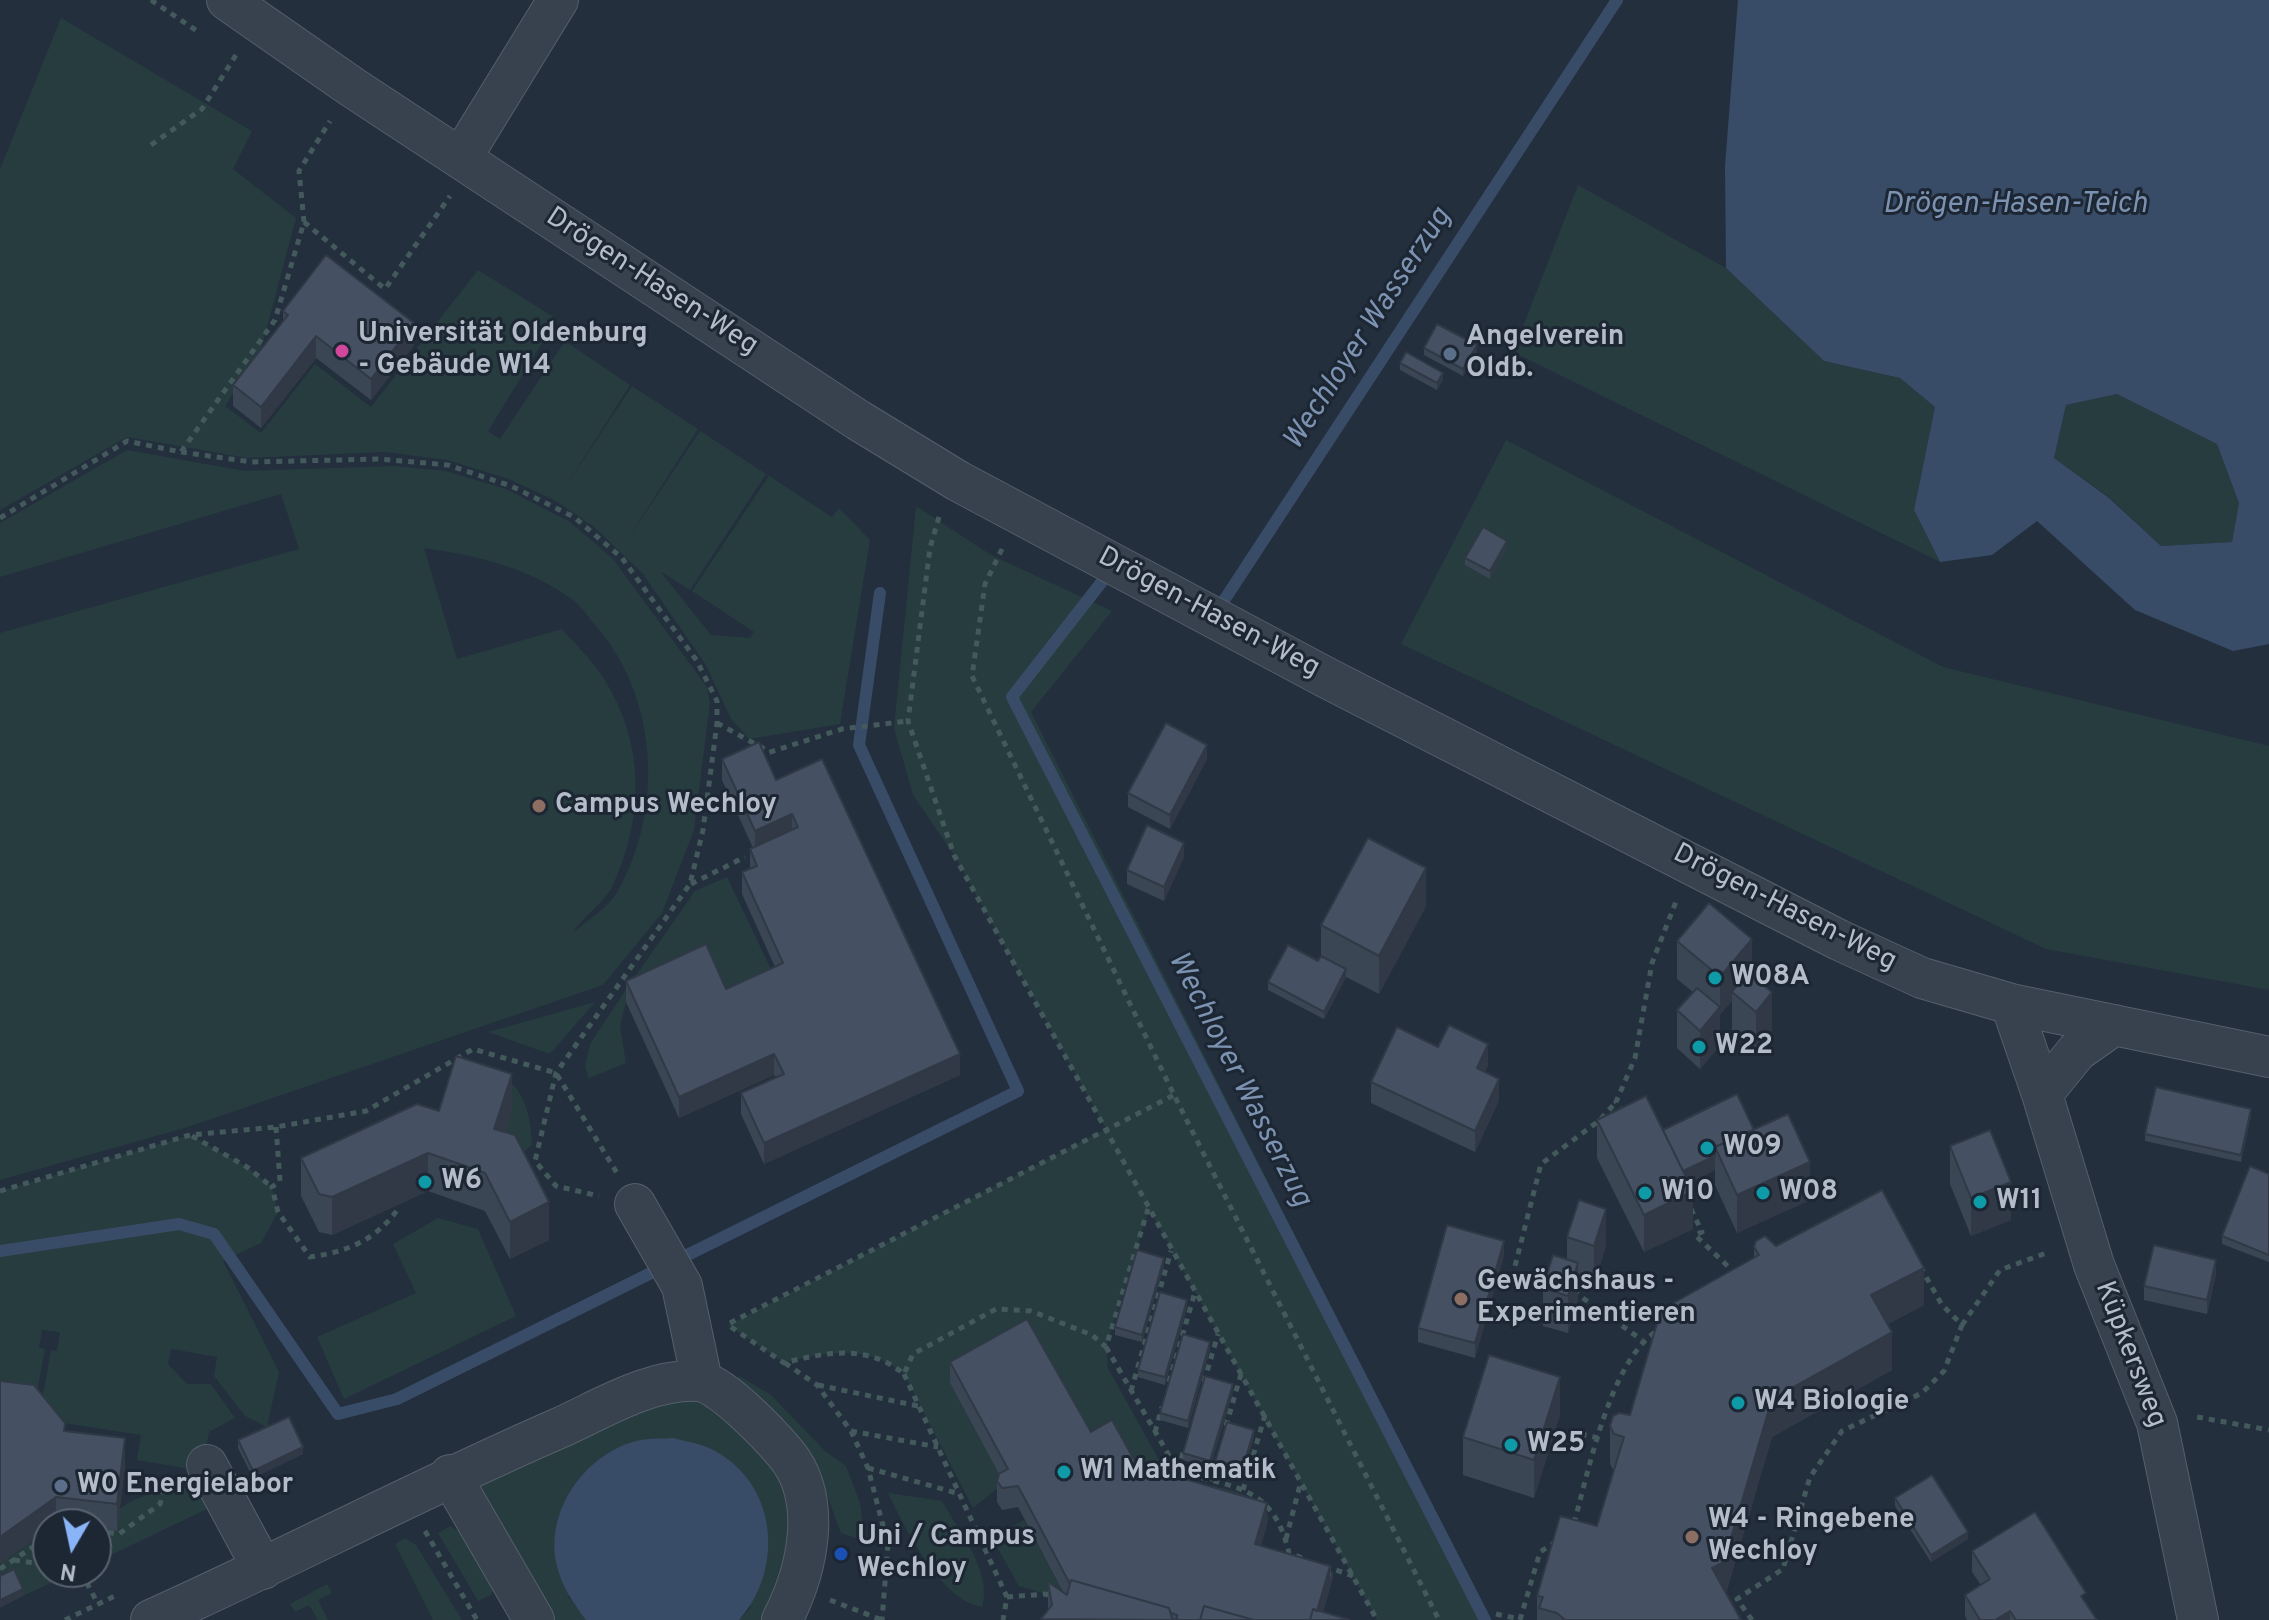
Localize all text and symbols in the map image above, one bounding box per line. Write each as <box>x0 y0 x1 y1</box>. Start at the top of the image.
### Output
water label: Drögen-Hasen-Teich <box>1883 188 2147 224</box>
street label: Drögen-Hasen-Weg <box>539 202 763 364</box>
water label: Wechloyer Wasserzug <box>1277 202 1461 458</box>
place label: Universität Oldenburg - Gebäude W14 <box>358 318 648 384</box>
place label: Angelverein Oldb. <box>1466 321 1624 387</box>
marker: Universität Oldenburg - Gebäude W14 <box>333 342 351 360</box>
marker: Angelverein Oldb. <box>1441 345 1459 363</box>
street label: Drögen-Hasen-Weg <box>1091 541 1325 687</box>
place label: Campus Wechloy <box>555 789 777 823</box>
marker: Campus Wechloy <box>530 797 548 815</box>
street label: Drögen-Hasen-Weg <box>1667 838 1901 980</box>
water label: Wechloyer Wasserzug <box>1158 946 1318 1214</box>
place label: W08A <box>1731 961 1810 995</box>
marker: W08A <box>1706 969 1724 987</box>
place label: W22 <box>1715 1030 1773 1064</box>
marker: W22 <box>1690 1038 1708 1056</box>
place label: W09 <box>1723 1131 1782 1165</box>
marker: W09 <box>1698 1139 1716 1157</box>
place label: W6 <box>441 1165 482 1199</box>
marker: W6 <box>416 1173 434 1191</box>
place label: W10 <box>1661 1176 1714 1210</box>
place label: W08 <box>1779 1176 1838 1210</box>
marker: W10 <box>1636 1184 1654 1202</box>
marker: W08 <box>1754 1184 1772 1202</box>
place label: W11 <box>1996 1185 2042 1219</box>
marker: W11 <box>1971 1193 1989 1211</box>
place label: Gewächshaus - Experimentieren <box>1477 1266 1696 1332</box>
street label: Küpkersweg <box>2086 1277 2172 1433</box>
marker: Gewächshaus - Experimentieren <box>1452 1290 1470 1308</box>
place label: W4 Biologie <box>1754 1386 1909 1420</box>
marker: W4 Biologie <box>1729 1394 1747 1412</box>
place label: W25 <box>1527 1428 1585 1462</box>
marker: W25 <box>1502 1436 1520 1454</box>
place label: W1 Mathematik <box>1080 1455 1276 1489</box>
marker: W1 Mathematik <box>1055 1463 1073 1481</box>
place label: W0 Energielabor <box>77 1469 293 1503</box>
marker: W0 Energielabor <box>52 1477 70 1495</box>
place label: W4 - Ringebene Wechloy <box>1708 1504 1915 1570</box>
north arrow <box>32 1508 112 1588</box>
place label: Uni / Campus Wechloy <box>857 1521 1035 1587</box>
marker: W4 - Ringebene Wechloy <box>1683 1528 1701 1546</box>
marker: Uni / Campus Wechloy <box>832 1545 850 1563</box>
text: N <box>59 1556 78 1585</box>

